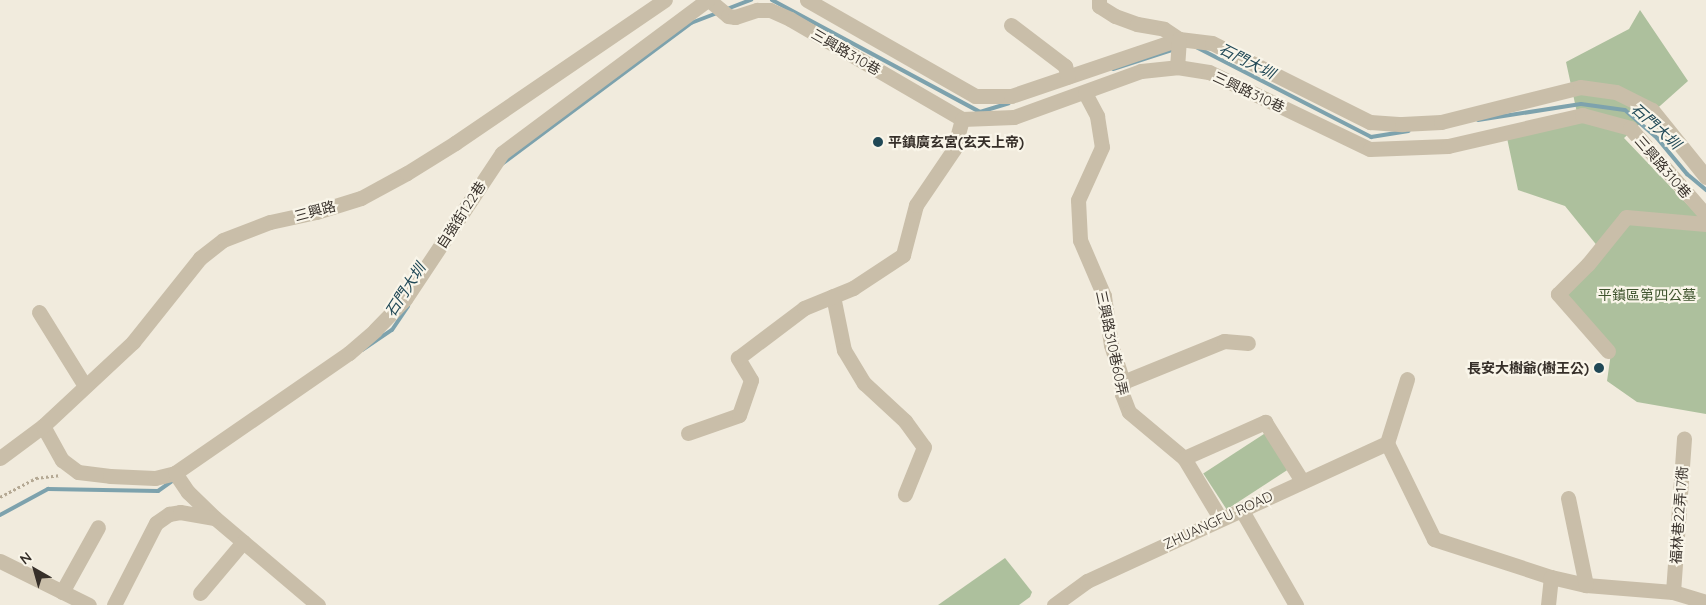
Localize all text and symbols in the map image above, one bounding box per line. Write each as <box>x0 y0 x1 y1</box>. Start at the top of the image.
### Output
street label: 三興路310巷 <box>809 26 883 78</box>
water label: 石門大圳 <box>1216 39 1278 83</box>
street label: 三興路310巷 <box>1211 68 1287 116</box>
water label: 石門大圳 <box>1628 99 1684 153</box>
street label: 三興路310巷 <box>1631 132 1695 202</box>
place label: 平鎮廣玄宮(玄天上帝) <box>888 134 1024 150</box>
marker: 平鎮廣玄宮(玄天上帝) <box>872 136 884 148</box>
street label: 自強街122巷 <box>433 178 489 252</box>
street label: 三興路 <box>293 197 337 225</box>
water label: 石門大圳 <box>381 260 429 320</box>
park label: 平鎮區第四公墓 <box>1598 287 1696 303</box>
street label: 三興路310巷60弄 <box>1093 289 1131 397</box>
place label: 長安大樹爺(樹王公) <box>1467 360 1589 376</box>
marker: 長安大樹爺(樹王公) <box>1593 362 1605 374</box>
street label: 福林巷22弄17衖 <box>1667 466 1691 564</box>
street label: ZHUANGFU ROAD <box>1161 487 1275 553</box>
north arrow <box>10 545 60 595</box>
text: N <box>16 548 35 568</box>

